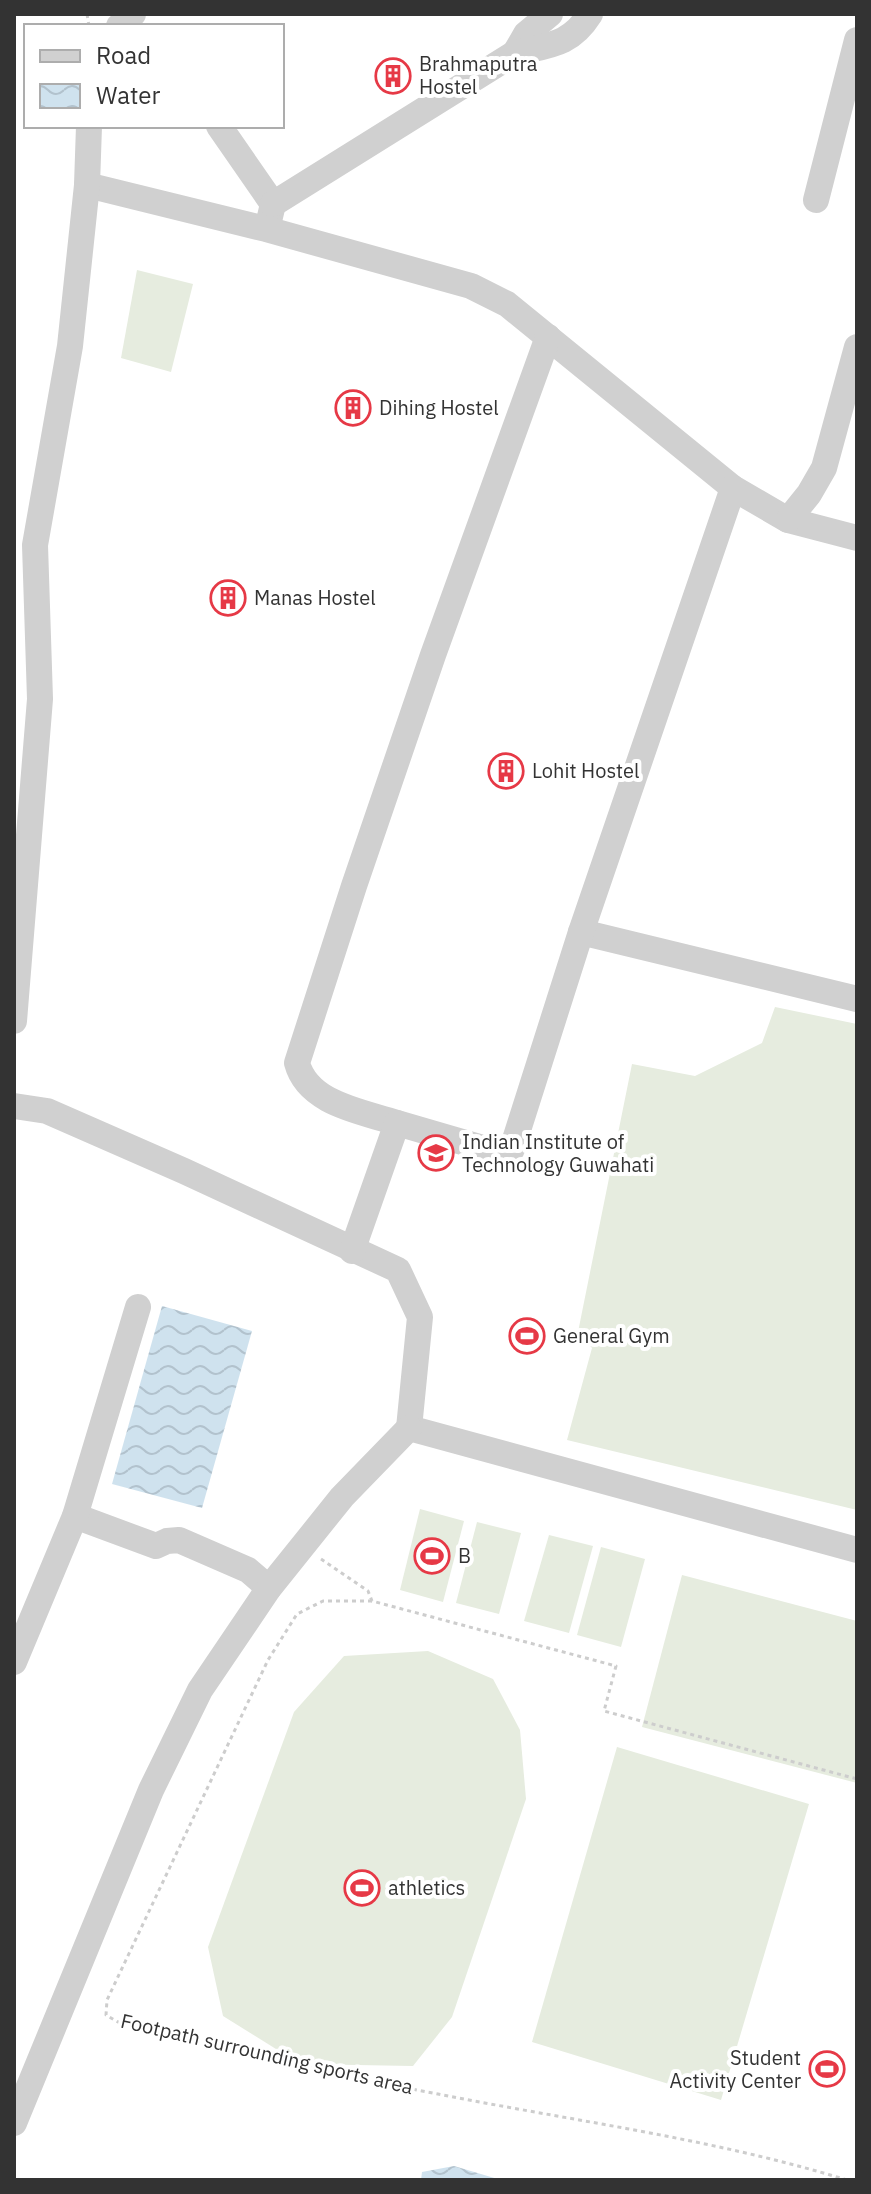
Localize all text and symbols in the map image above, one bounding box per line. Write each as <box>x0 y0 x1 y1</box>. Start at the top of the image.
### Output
legend <box>24 24 284 128</box>
text: Road <box>96 39 151 71</box>
place label: Brahmaputra Hostel <box>419 50 538 100</box>
building icon: Brahmaputra Hostel <box>374 57 412 95</box>
text: Water <box>96 79 160 111</box>
building icon: Dihing Hostel <box>334 389 372 427</box>
place label: Dihing Hostel <box>379 394 499 421</box>
building icon: Manas Hostel <box>209 579 247 617</box>
place label: Manas Hostel <box>254 584 376 611</box>
building icon: Lohit Hostel <box>487 752 525 790</box>
place label: Lohit Hostel <box>532 757 639 784</box>
place label: Indian Institute of Technology Guwahati <box>462 1128 654 1178</box>
school or university icon: Indian Institute of Technology Guwahati <box>417 1134 455 1172</box>
sports icon: General Gym <box>508 1317 546 1355</box>
place label: General Gym <box>553 1322 670 1349</box>
sports icon: B <box>413 1537 451 1575</box>
place label: B <box>458 1542 471 1569</box>
sports icon: athletics <box>343 1869 381 1907</box>
place label: athletics <box>388 1874 465 1901</box>
street label: Footpath surrounding sports area <box>118 2007 416 2100</box>
place label: Student Activity Center <box>670 2044 801 2094</box>
sports icon: Student Activity Center <box>808 2050 846 2088</box>

